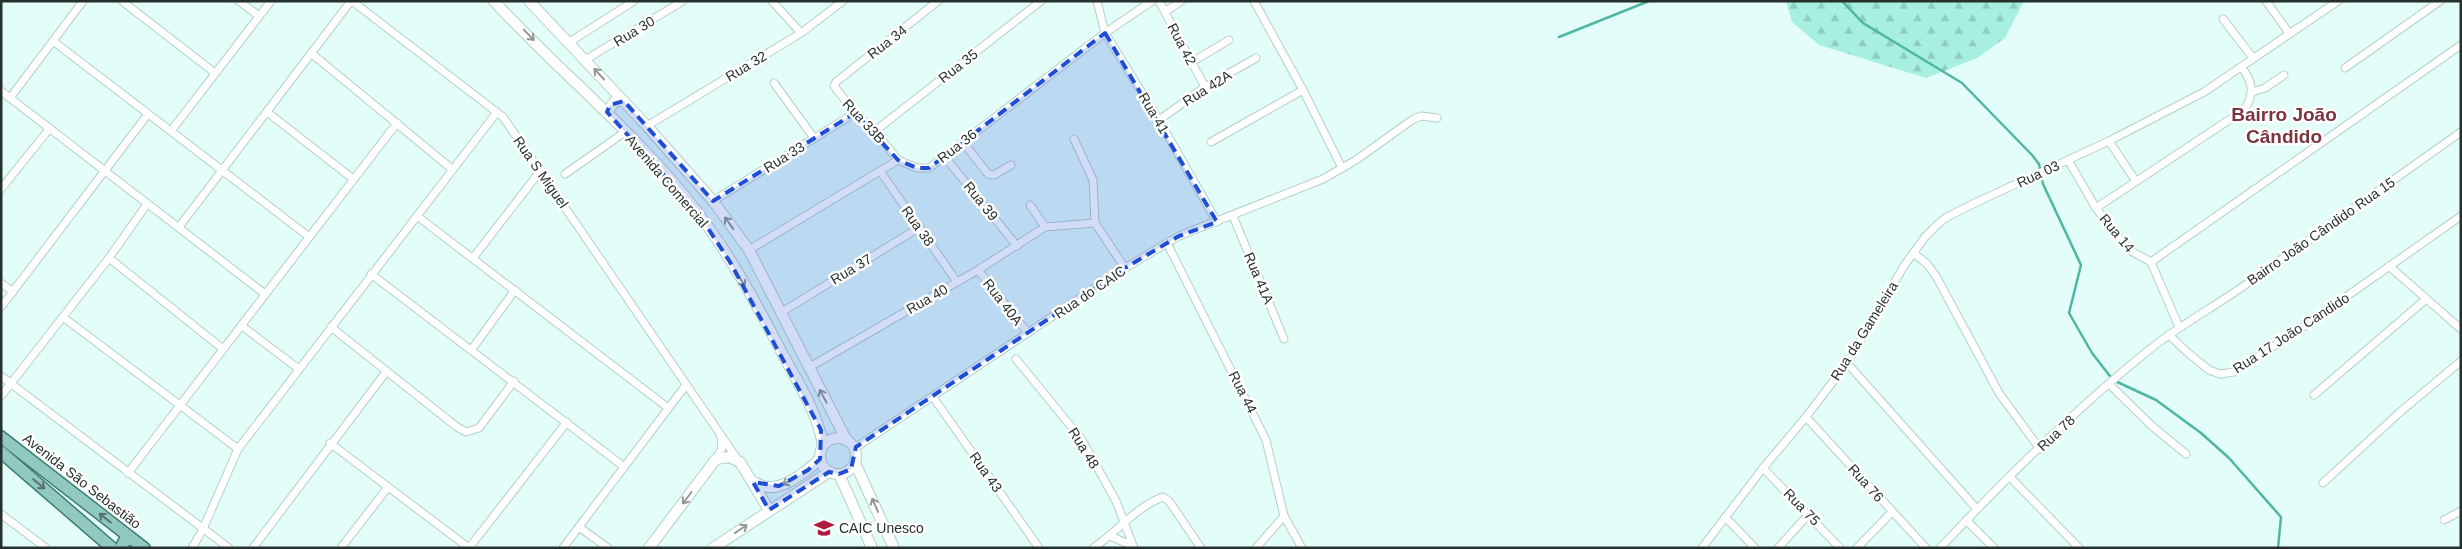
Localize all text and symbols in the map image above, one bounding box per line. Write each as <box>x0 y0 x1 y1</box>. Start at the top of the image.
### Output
street label: Rua 30 <box>611 12 658 49</box>
street label: Rua 42 <box>1164 20 1200 68</box>
street label: Rua 34 <box>864 22 910 62</box>
one-way arrow <box>523 29 535 42</box>
street label: Rua 35 <box>935 46 981 86</box>
street label: Rua 32 <box>723 47 770 84</box>
street label: Rua 42A <box>1180 66 1235 109</box>
one-way arrow <box>593 68 605 81</box>
street label: Rua 41 <box>1136 90 1173 137</box>
street label: Rua 33B <box>840 96 888 146</box>
district label: Bairro João Cândido <box>2231 104 2337 147</box>
street label: Rua 36 <box>934 126 980 166</box>
street label: Avenida Comercial <box>623 132 711 230</box>
street label: Rua S Miguel <box>510 133 572 211</box>
street label: Rua 33 <box>761 138 808 176</box>
street label: Rua 03 <box>2014 157 2062 191</box>
street label: Bairro João Cândido Rua 15 <box>2244 174 2398 288</box>
street label: Rua 39 <box>961 178 1002 224</box>
street label: Rua 38 <box>898 203 938 249</box>
street label: Rua 14 <box>2096 211 2138 256</box>
one-way arrow <box>724 216 734 230</box>
street label: Rua 37 <box>828 250 875 287</box>
street label: Rua 41A <box>1241 250 1277 307</box>
street label: Rua do CAIC <box>1051 262 1129 322</box>
one-way arrow <box>737 272 747 287</box>
street label: Rua 40A <box>980 276 1026 329</box>
street label: Rua da Gameleira <box>1827 278 1901 383</box>
street label: Rua 40 <box>903 281 951 317</box>
street label: Rua 17 João Candido <box>2230 289 2352 377</box>
street label: Rua 44 <box>1226 368 1260 416</box>
one-way arrow <box>818 389 827 404</box>
street label: Rua 78 <box>2034 412 2078 454</box>
street label: Rua 48 <box>1065 425 1103 472</box>
street label: Avenida São Sebastião <box>20 430 144 532</box>
street label: Rua 43 <box>966 449 1006 495</box>
street label: Rua 76 <box>1845 461 1887 505</box>
one-way arrow <box>782 476 797 486</box>
one-way arrow <box>32 478 45 489</box>
street label: Rua 75 <box>1781 485 1824 529</box>
one-way arrow <box>681 491 692 504</box>
one-way arrow <box>869 498 879 513</box>
one-way arrow <box>99 513 112 524</box>
school or university icon: CAIC Unesco <box>813 517 835 539</box>
place label: CAIC Unesco <box>839 520 924 536</box>
one-way arrow <box>734 524 748 534</box>

